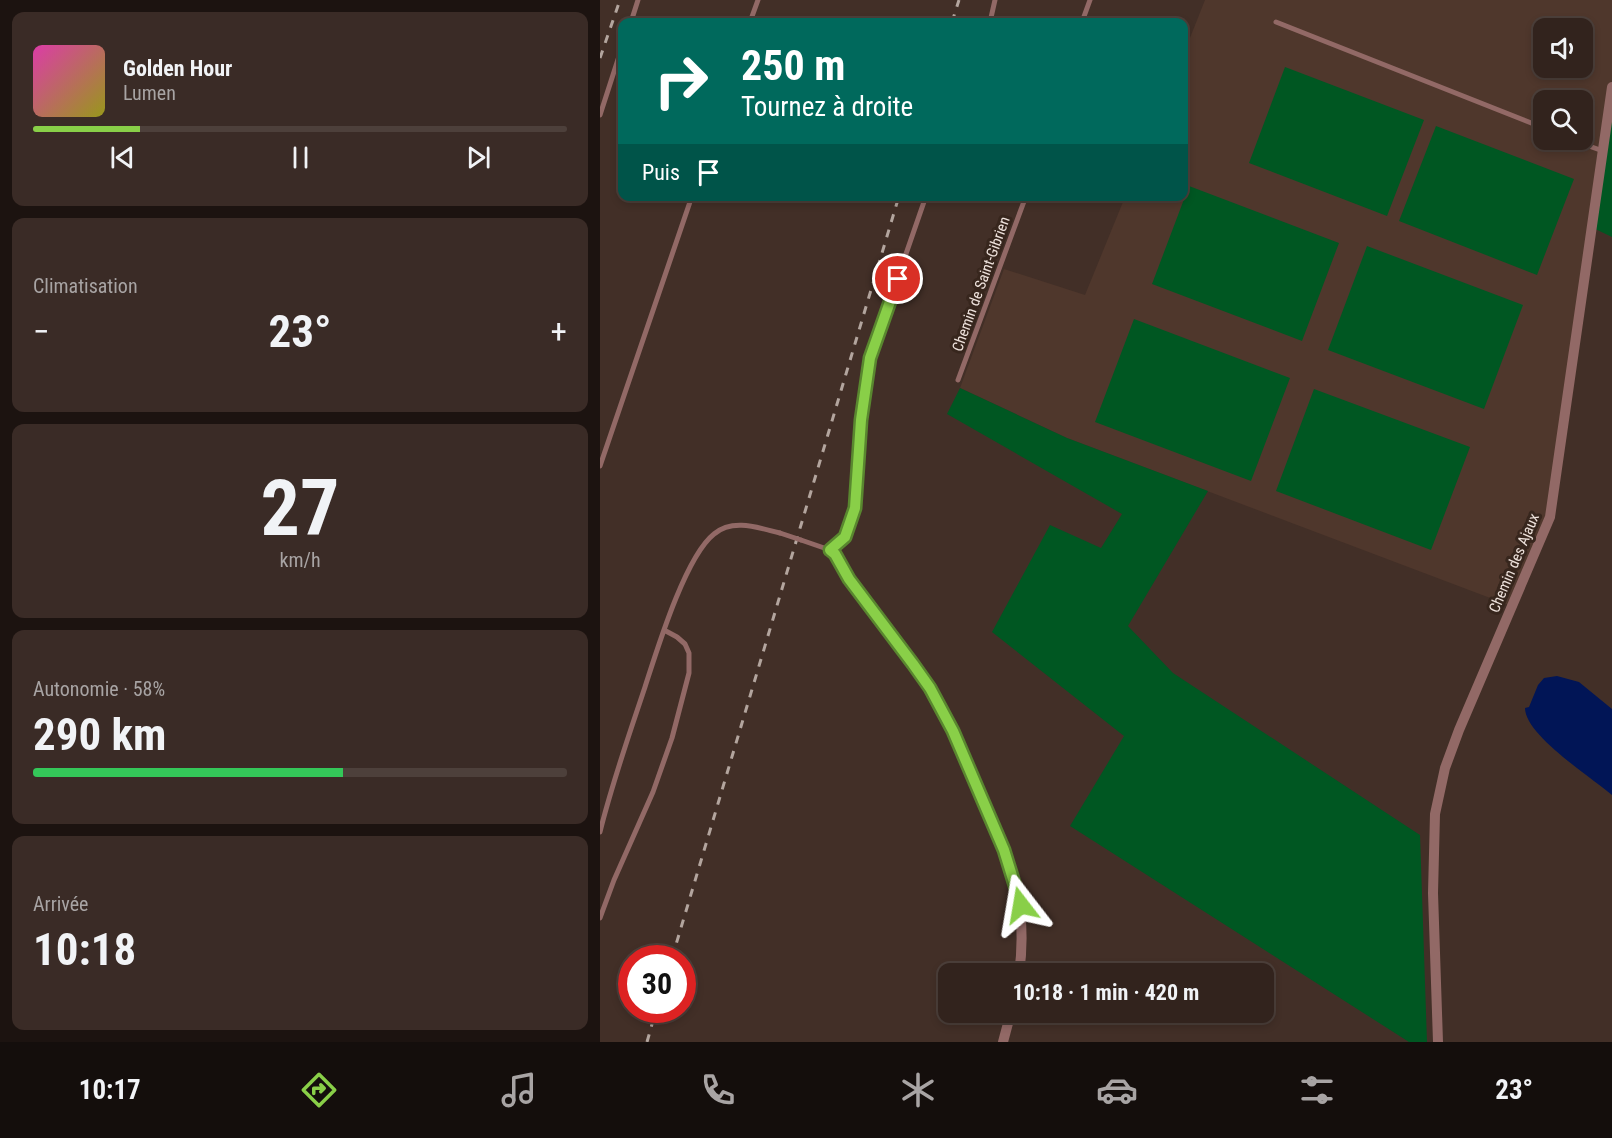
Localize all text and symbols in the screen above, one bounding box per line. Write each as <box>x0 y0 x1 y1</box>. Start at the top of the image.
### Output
map controls <box>1533 18 1593 150</box>
button: sound <box>1533 18 1593 78</box>
text: 250 m <box>741 41 846 90</box>
icon: right <box>642 42 720 120</box>
text: Golden Hour <box>123 56 232 81</box>
text: Lumen <box>123 81 176 105</box>
button: search <box>1533 90 1593 150</box>
text: Tournez à droite <box>741 91 913 123</box>
icon: previous <box>106 141 139 174</box>
icon: pause <box>284 141 317 174</box>
icon: next <box>462 141 495 174</box>
icon: arrive <box>692 156 725 189</box>
text: Puis <box>642 160 680 185</box>
street label: Chemin de Saint-Gibrien <box>948 214 1014 354</box>
pin <box>872 253 923 304</box>
icon: arrive <box>881 262 914 295</box>
text: Climatisation <box>33 274 138 298</box>
text: 23° <box>269 305 332 358</box>
text: − <box>33 312 50 351</box>
text: + <box>551 312 567 351</box>
text: 27 <box>261 463 339 554</box>
street label: Chemin des Ajaux <box>1485 510 1543 615</box>
text: km/h <box>279 548 321 572</box>
text: Autonomie · 58% <box>33 677 165 701</box>
text: 290 km <box>33 708 166 761</box>
position arrow <box>989 873 1053 937</box>
text: Arrivée <box>33 892 89 916</box>
text: 10:18 <box>33 923 136 976</box>
speed limit sign: 30 <box>618 945 696 1023</box>
text: 10:18 · 1 min · 420 m <box>1013 980 1199 1005</box>
icon: directions <box>298 1069 340 1111</box>
icon: music <box>498 1069 540 1111</box>
icon: phone <box>697 1069 739 1111</box>
icon: climate <box>897 1069 939 1111</box>
icon: car <box>1096 1069 1138 1111</box>
icon: filters <box>1296 1069 1338 1111</box>
text: 10:17 <box>79 1074 141 1106</box>
text: 23° <box>1495 1074 1533 1106</box>

